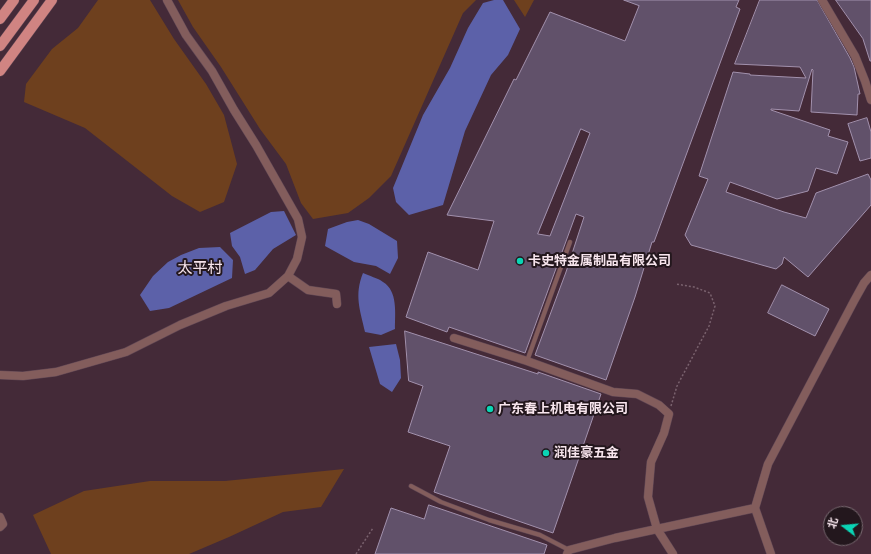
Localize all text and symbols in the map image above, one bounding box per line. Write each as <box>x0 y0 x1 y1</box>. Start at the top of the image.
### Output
place label: 卡史特金属制品有限公司 <box>528 253 671 269</box>
marker: 卡史特金属制品有限公司 <box>515 256 525 266</box>
district label: 太平村 <box>178 259 222 277</box>
place label: 广东春上机电有限公司 <box>498 401 628 417</box>
marker: 广东春上机电有限公司 <box>485 404 495 414</box>
place label: 润佳豪五金 <box>554 445 619 461</box>
marker: 润佳豪五金 <box>541 448 551 458</box>
north arrow <box>823 506 863 546</box>
text: 北 <box>825 516 840 530</box>

